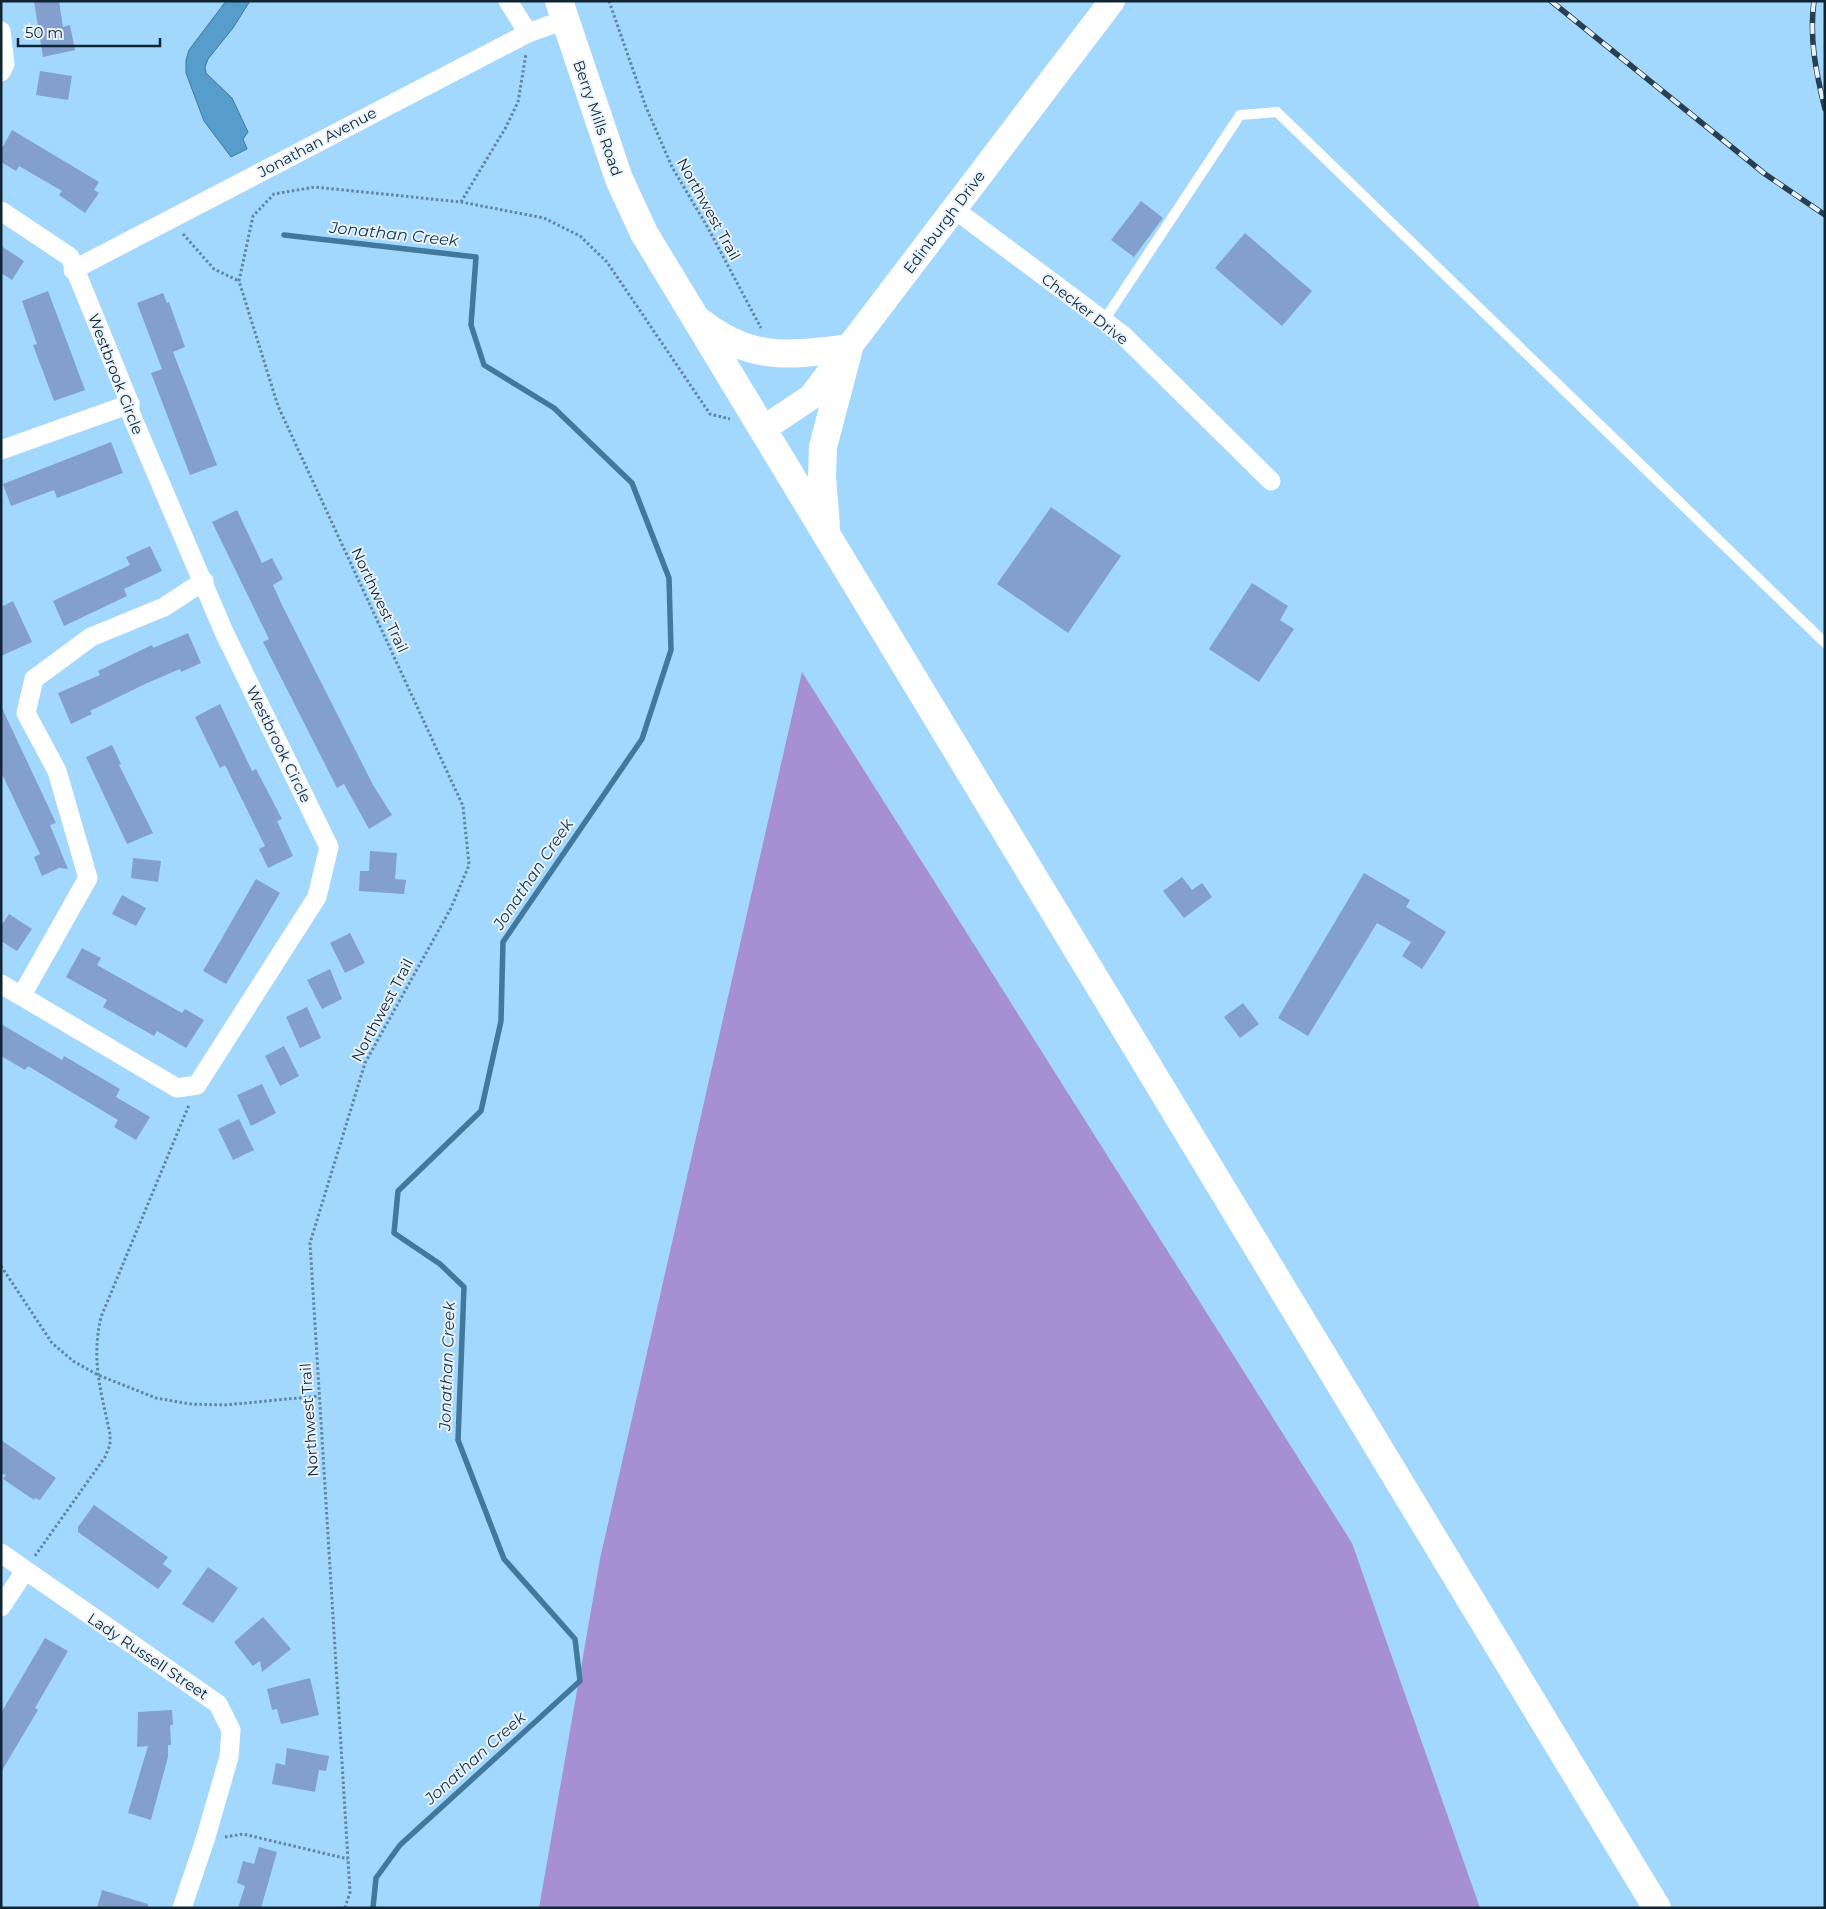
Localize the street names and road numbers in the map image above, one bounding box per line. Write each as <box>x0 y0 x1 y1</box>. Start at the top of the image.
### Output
street label: Berry Mills Road <box>569 58 627 178</box>
street label: Jonathan Avenue <box>254 103 380 182</box>
street label: Northwest Trail <box>673 155 745 263</box>
street label: Edinburgh Drive <box>899 167 989 277</box>
street label: Checker Drive <box>1038 269 1132 349</box>
street label: Westbrook Circle <box>84 311 148 437</box>
street label: Northwest Trail <box>347 544 413 656</box>
street label: Westbrook Circle <box>242 682 316 806</box>
street label: Northwest Trail <box>347 955 417 1065</box>
street label: Northwest Trail <box>296 1362 322 1478</box>
street label: Lady Russell Street <box>84 1608 212 1704</box>

